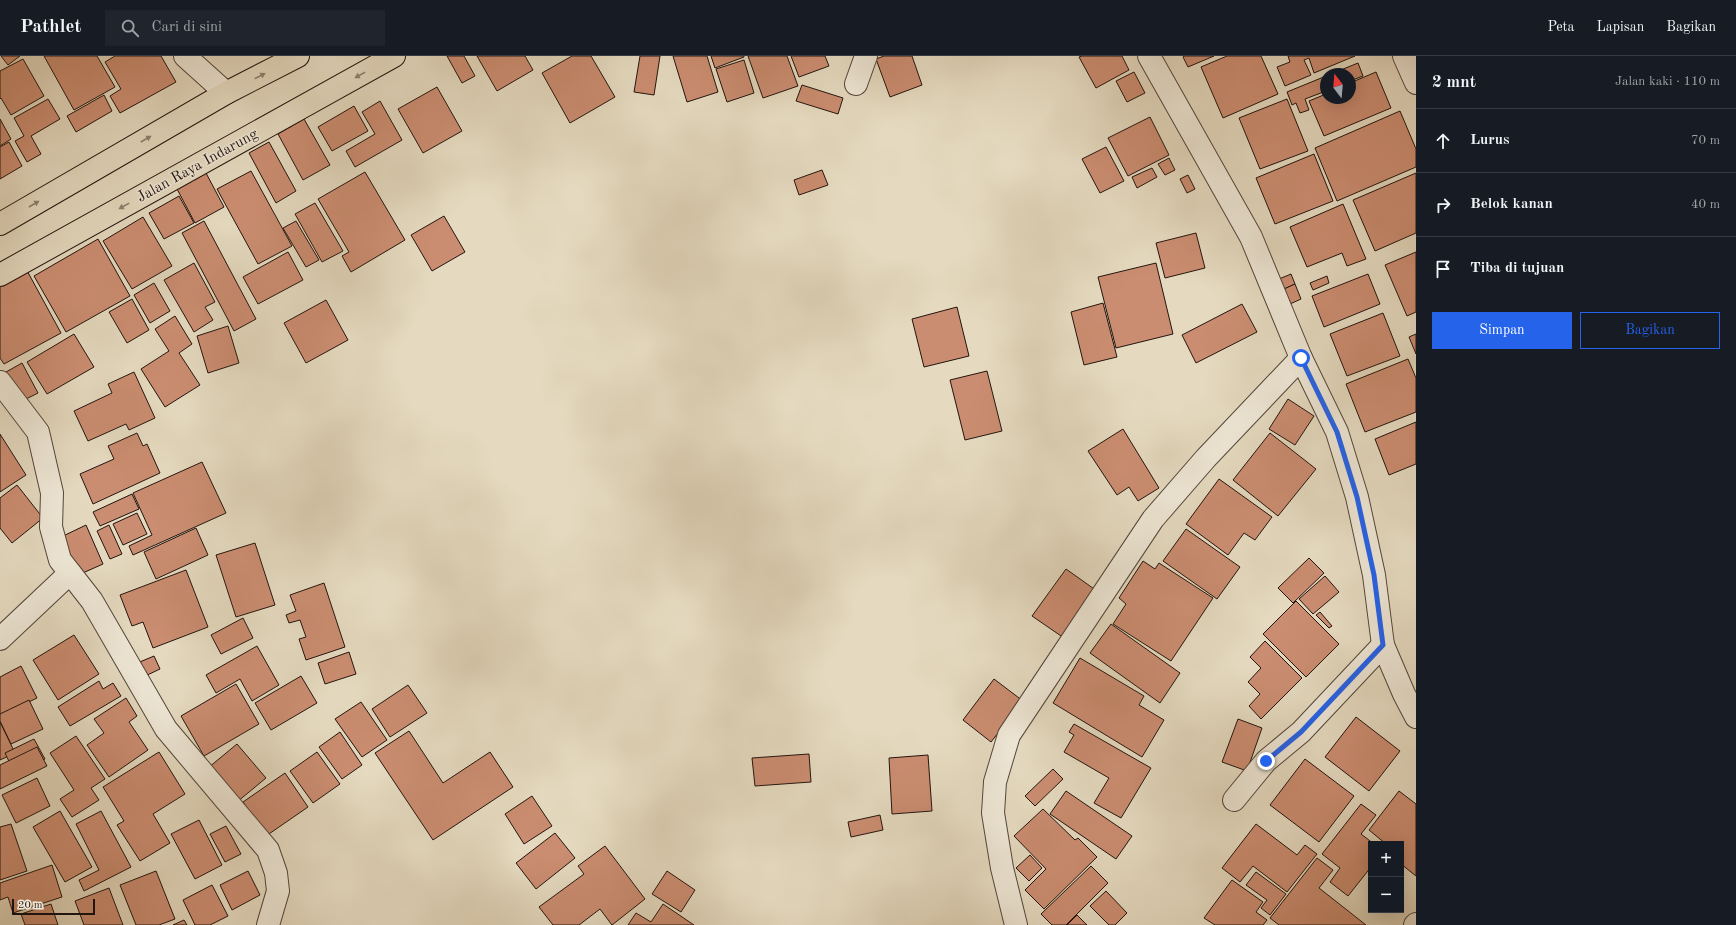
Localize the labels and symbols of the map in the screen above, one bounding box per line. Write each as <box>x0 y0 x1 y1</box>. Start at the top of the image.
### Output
north arrow <box>1320 68 1356 104</box>
one-way arrow <box>354 72 366 78</box>
one-way arrow <box>254 73 266 79</box>
street label: Jalan Raya Indarung <box>135 127 261 206</box>
one-way arrow <box>141 136 152 143</box>
one-way arrow <box>28 201 40 208</box>
one-way arrow <box>118 203 130 209</box>
route start <box>1292 349 1310 367</box>
route end <box>1257 752 1275 770</box>
scale bar <box>12 897 95 916</box>

